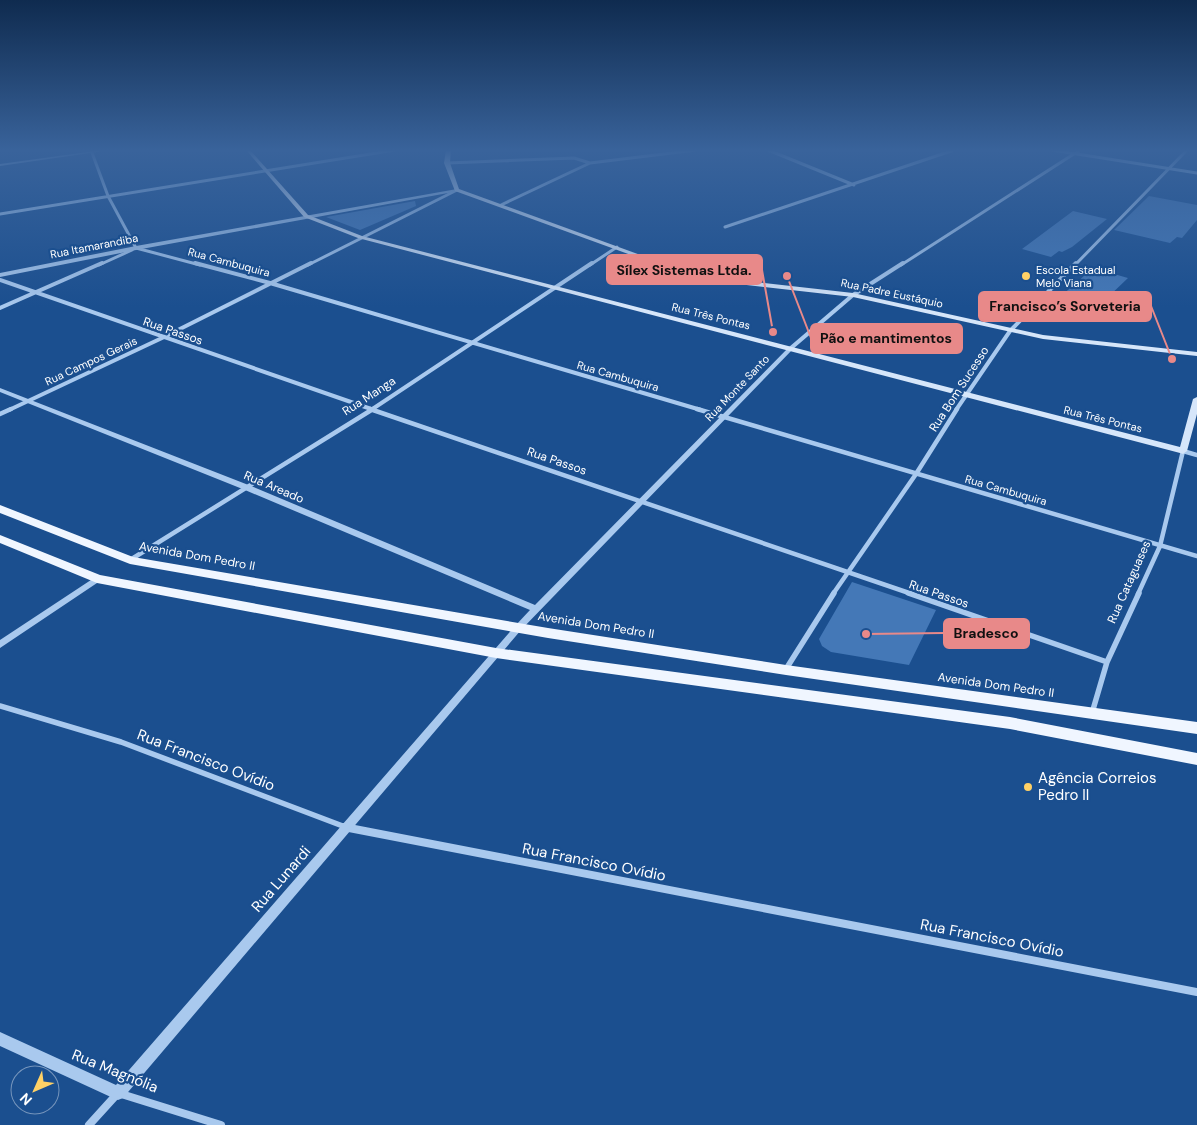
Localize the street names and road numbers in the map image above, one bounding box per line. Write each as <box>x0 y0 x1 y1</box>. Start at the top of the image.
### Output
street label: Rua Itamarandiba <box>49 231 139 261</box>
street label: Rua Cambuquira <box>186 244 272 280</box>
street label: Rua Padre Eustáquio <box>840 275 944 311</box>
street label: Rua Três Pontas <box>670 299 752 333</box>
street label: Rua Passos <box>141 313 205 349</box>
street label: Rua Campos Gerais <box>43 334 139 388</box>
street label: Rua Bom Sucesso <box>925 343 993 435</box>
street label: Rua Monte Santo <box>702 352 772 424</box>
street label: Rua Cambuquira <box>575 358 661 394</box>
street label: Rua Manga <box>339 373 399 419</box>
street label: Rua Três Pontas <box>1062 402 1144 436</box>
street label: Rua Passos <box>525 443 589 479</box>
street label: Rua Areado <box>241 467 307 507</box>
street label: Rua Cambuquira <box>963 472 1049 508</box>
street label: Avenida Dom Pedro II <box>138 538 256 574</box>
street label: Rua Cataguases <box>1104 538 1154 626</box>
street label: Rua Passos <box>907 576 971 612</box>
street label: Avenida Dom Pedro II <box>537 608 655 642</box>
street label: Avenida Dom Pedro II <box>937 669 1055 701</box>
street label: Rua Francisco Ovídio <box>134 725 278 796</box>
street label: Rua Francisco Ovídio <box>520 838 668 886</box>
street label: Rua Lunardi <box>247 842 315 916</box>
street label: Rua Francisco Ovídio <box>918 914 1066 962</box>
street label: Rua Magnólia <box>69 1045 161 1097</box>

